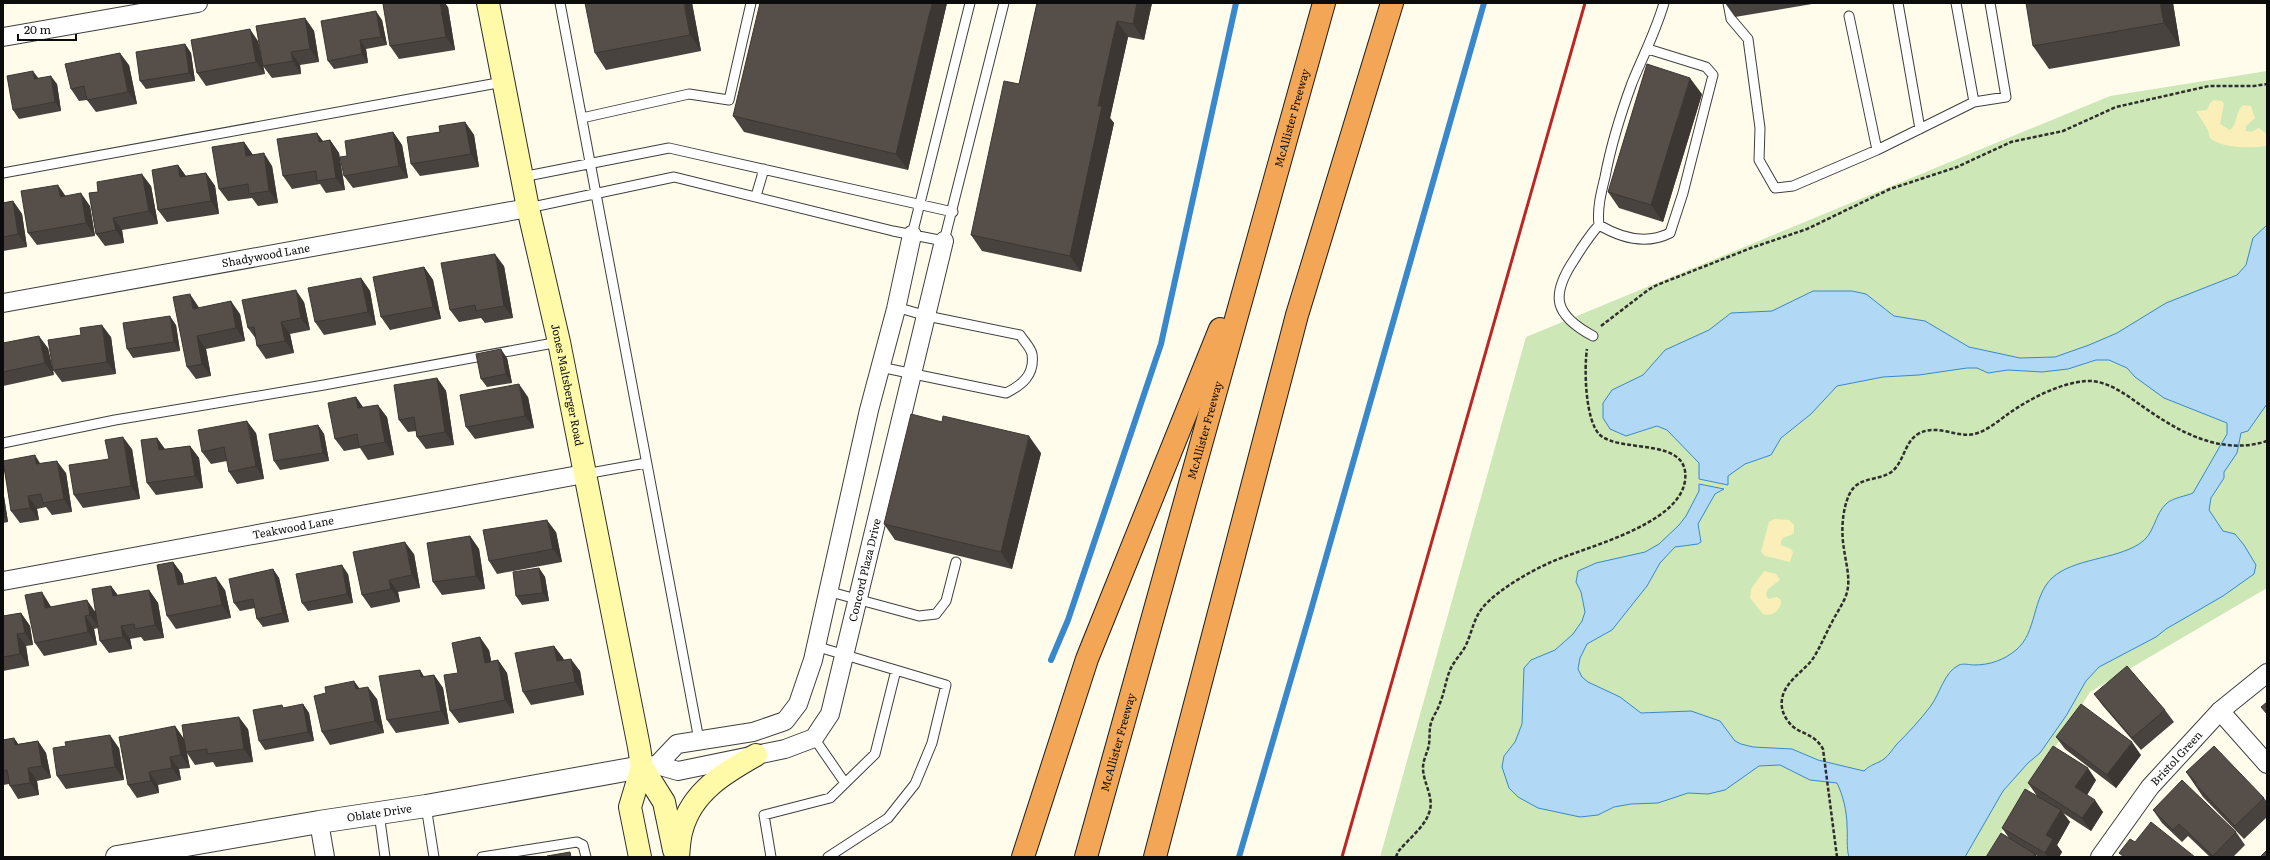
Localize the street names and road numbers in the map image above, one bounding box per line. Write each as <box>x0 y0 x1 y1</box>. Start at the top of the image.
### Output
street label: McAllister Freeway <box>1270 66 1312 169</box>
street label: Shadywood Lane <box>220 239 311 270</box>
street label: Jones Maltsberger Road <box>548 322 588 447</box>
street label: McAllister Freeway <box>1183 378 1226 481</box>
street label: Teakwood Lane <box>251 511 335 542</box>
street label: Concord Plaza Drive <box>844 516 884 623</box>
street label: McAllister Freeway <box>1096 690 1139 793</box>
street label: Bristol Green <box>2146 727 2205 789</box>
street label: Oblate Drive <box>346 799 413 825</box>

